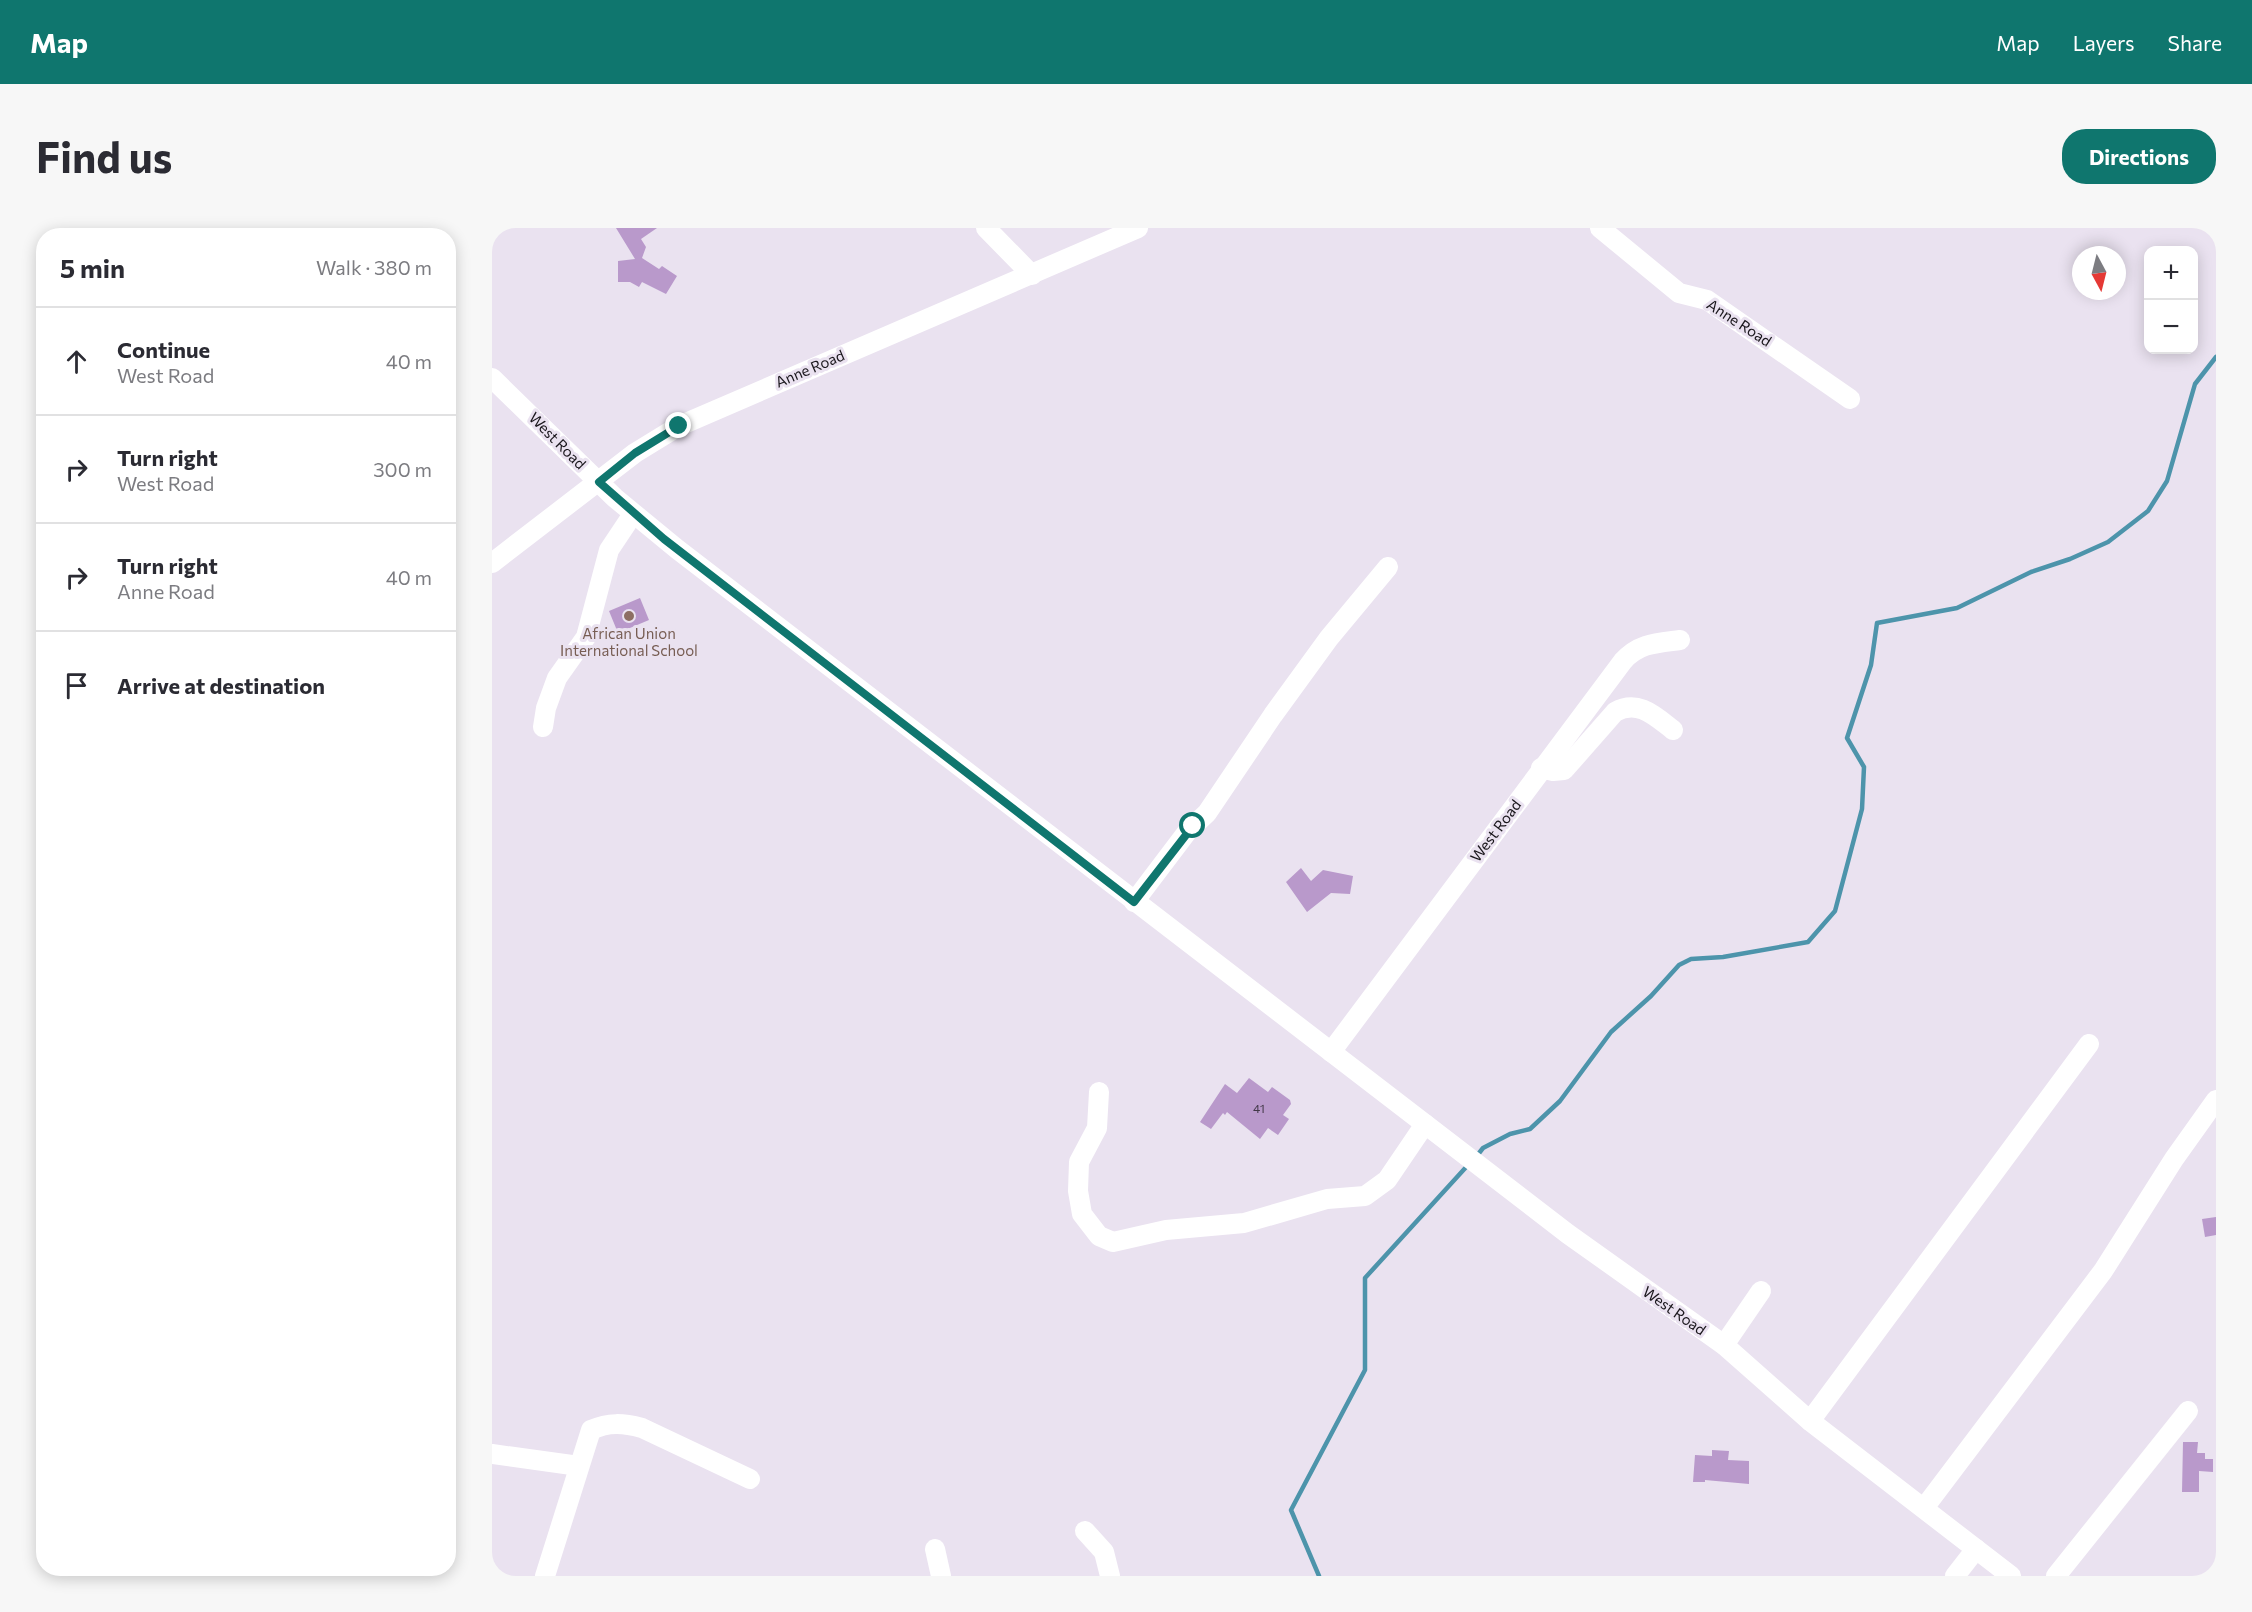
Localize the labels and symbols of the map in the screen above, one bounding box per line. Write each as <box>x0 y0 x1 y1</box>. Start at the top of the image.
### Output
north arrow <box>2072 246 2126 300</box>
street label: Anne Road <box>1704 295 1775 350</box>
street label: Anne Road <box>772 345 847 391</box>
street label: West Road <box>526 408 590 472</box>
route end <box>665 412 691 438</box>
marker: African Union International School <box>622 609 636 623</box>
place label: African Union International School <box>560 624 698 659</box>
street label: West Road <box>1466 796 1524 865</box>
route start <box>1179 812 1205 838</box>
house number: 41 <box>1253 1101 1265 1115</box>
street label: West Road <box>1640 1282 1710 1338</box>

